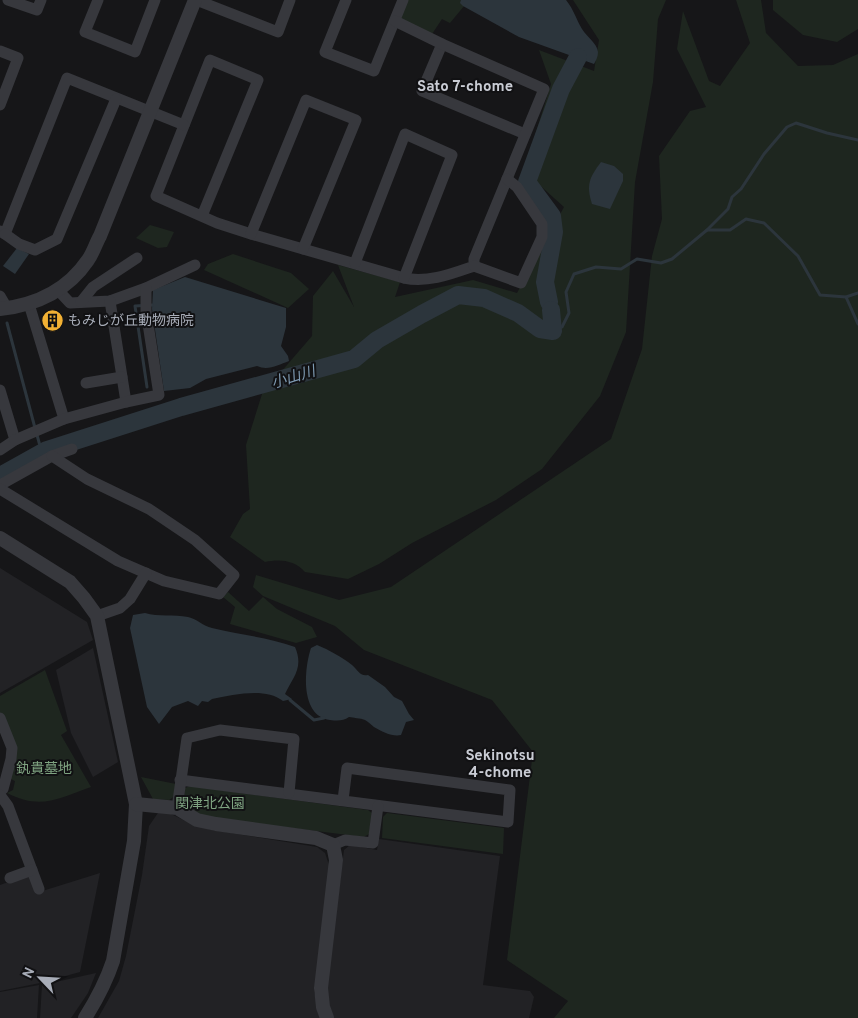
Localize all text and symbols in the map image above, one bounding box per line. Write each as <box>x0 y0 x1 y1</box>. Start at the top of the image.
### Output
district label: Sato 7-chome <box>417 78 513 97</box>
building icon: もみじが丘動物病院 <box>40 308 64 332</box>
place label: もみじが丘動物病院 <box>68 312 194 330</box>
water label: 小山川 <box>269 362 320 394</box>
district label: Sekinotsu 4-chome <box>465 747 535 783</box>
park label: 釻貴墓地 <box>16 761 72 778</box>
park label: 関津北公園 <box>175 795 245 813</box>
north arrow <box>15 953 65 1003</box>
text: N <box>20 965 39 981</box>

